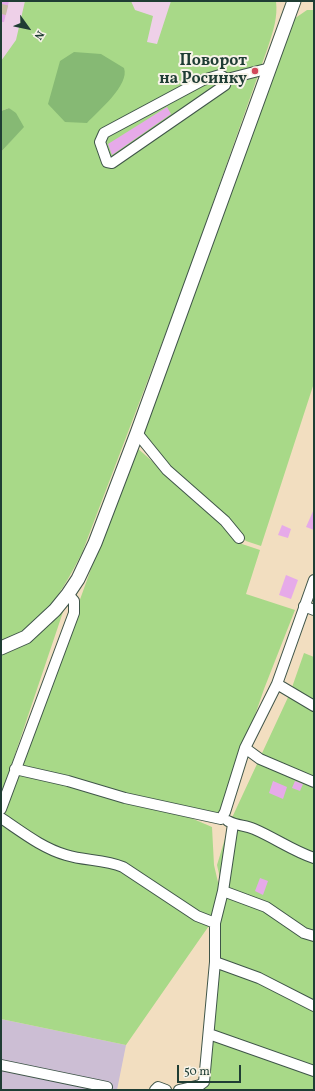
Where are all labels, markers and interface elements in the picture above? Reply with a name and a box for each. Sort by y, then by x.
north arrow [8,8,48,48]
text: N [30,27,47,42]
place label: Поворот на Росинку [159,52,247,90]
marker: Поворот на Росинку [250,66,260,76]
scale bar [179,1057,243,1083]
text: 50 m [184,1064,210,1080]

